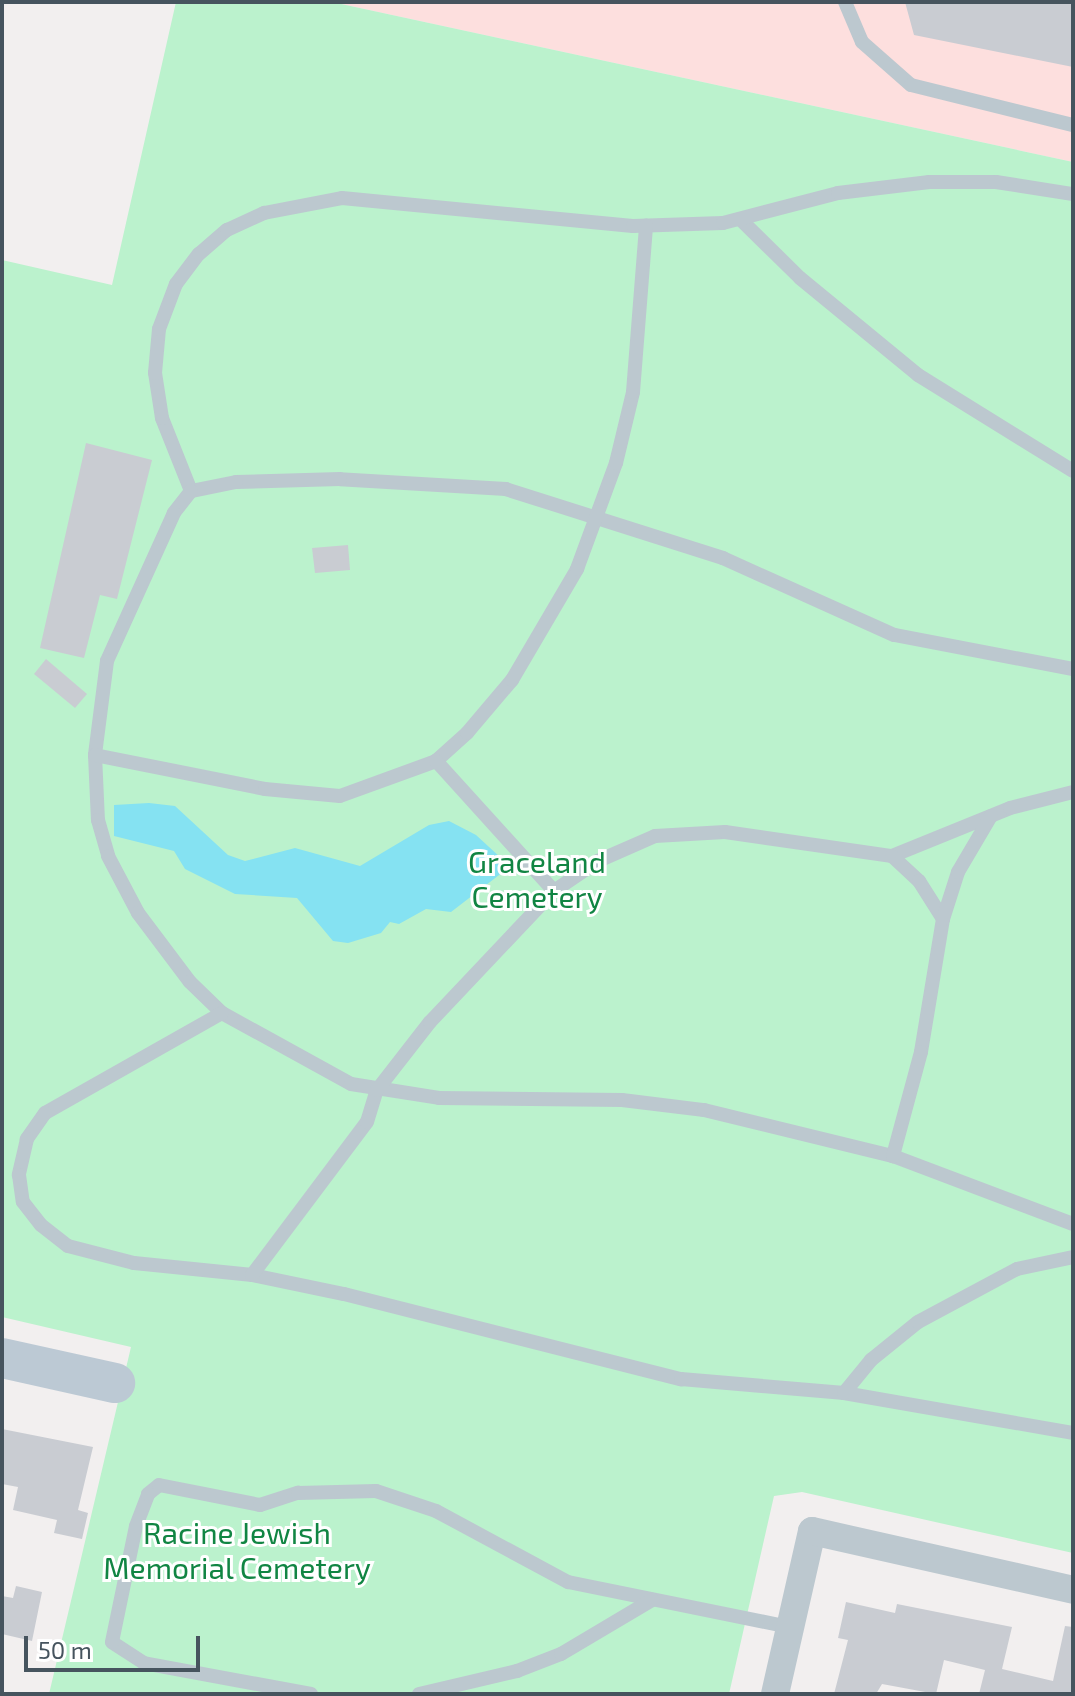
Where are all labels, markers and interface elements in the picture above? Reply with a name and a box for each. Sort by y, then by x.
park label: Graceland Cemetery [468,843,606,914]
park label: Racine Jewish Memorial Cemetery [103,1514,371,1584]
scale bar [28,1620,204,1670]
text: 50 m [38,1635,92,1664]

